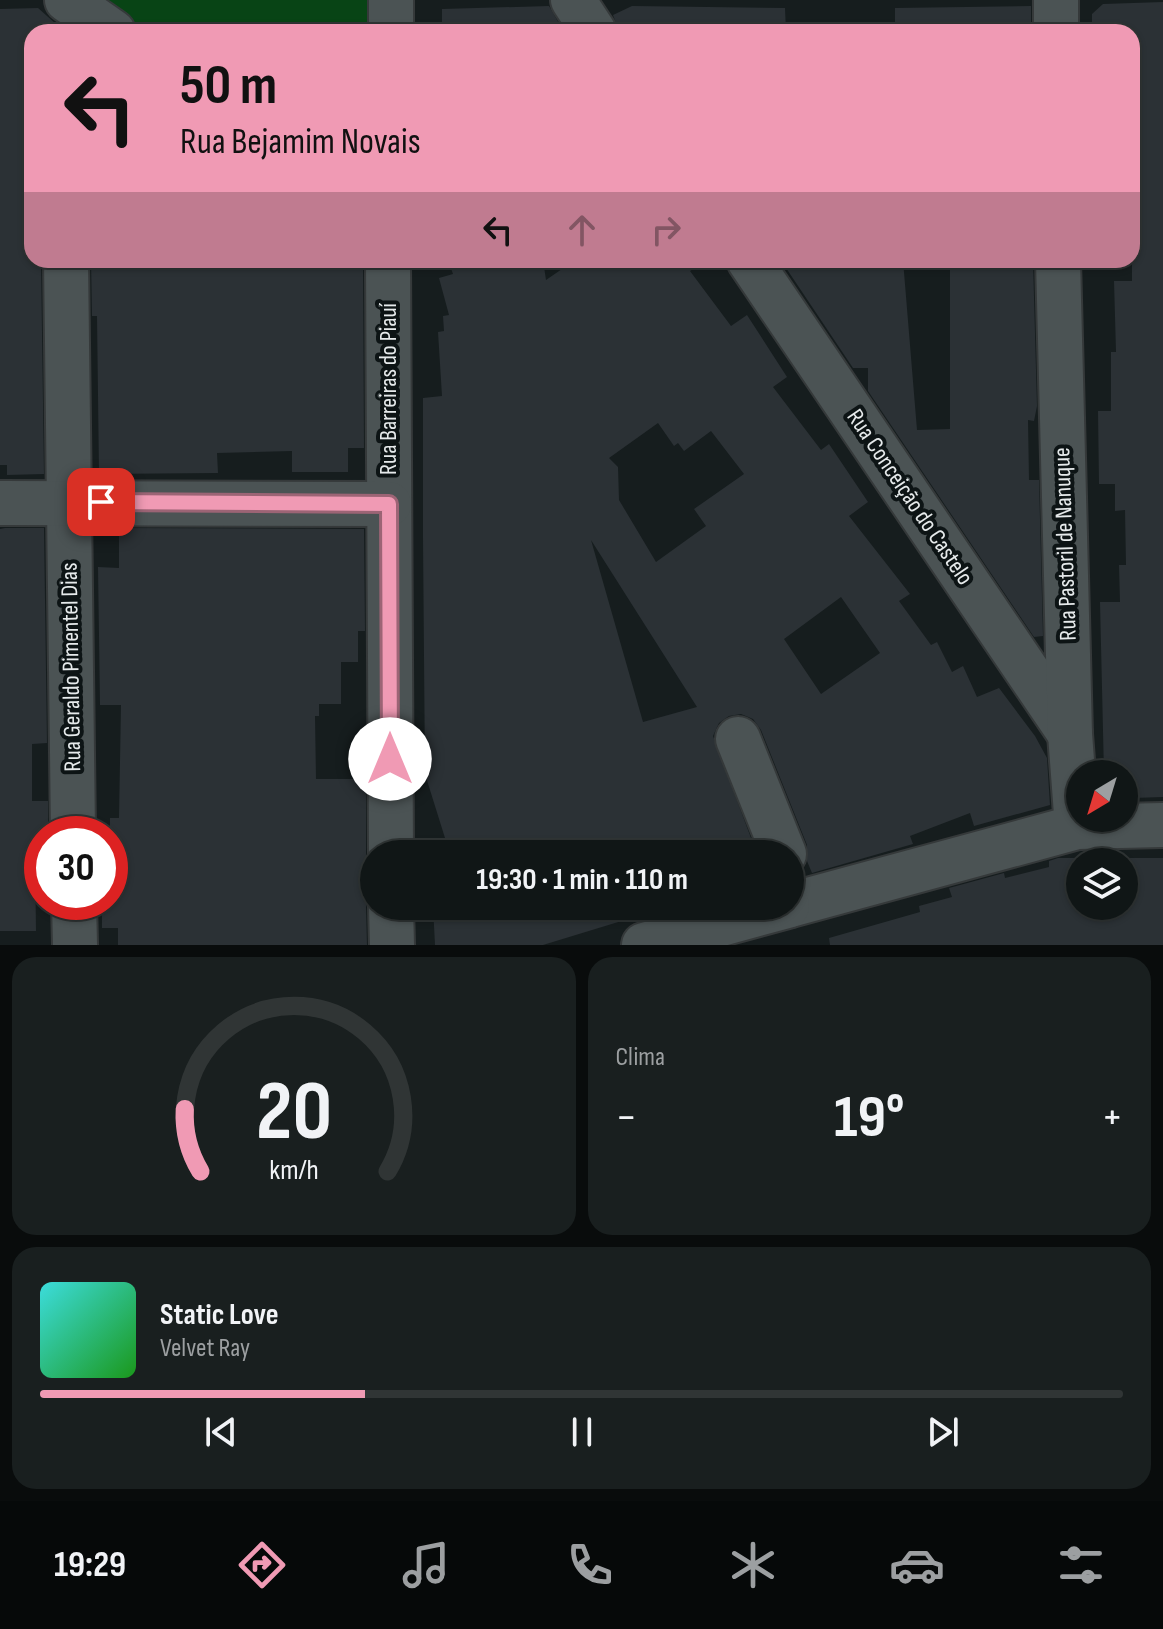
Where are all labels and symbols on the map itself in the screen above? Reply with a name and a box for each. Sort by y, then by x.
street label: Rua Barreiras do Piauí [374,302,403,475]
street label: Rua Conceição do Castelo [840,404,980,590]
street label: Rua Pastoril de Nanuque [1047,447,1083,641]
pin [67,468,135,536]
street label: Rua Geraldo Pimentel Dias [55,562,87,772]
position arrow [348,717,432,801]
north arrow [1066,760,1138,832]
speed limit sign: 30 [24,816,128,920]

